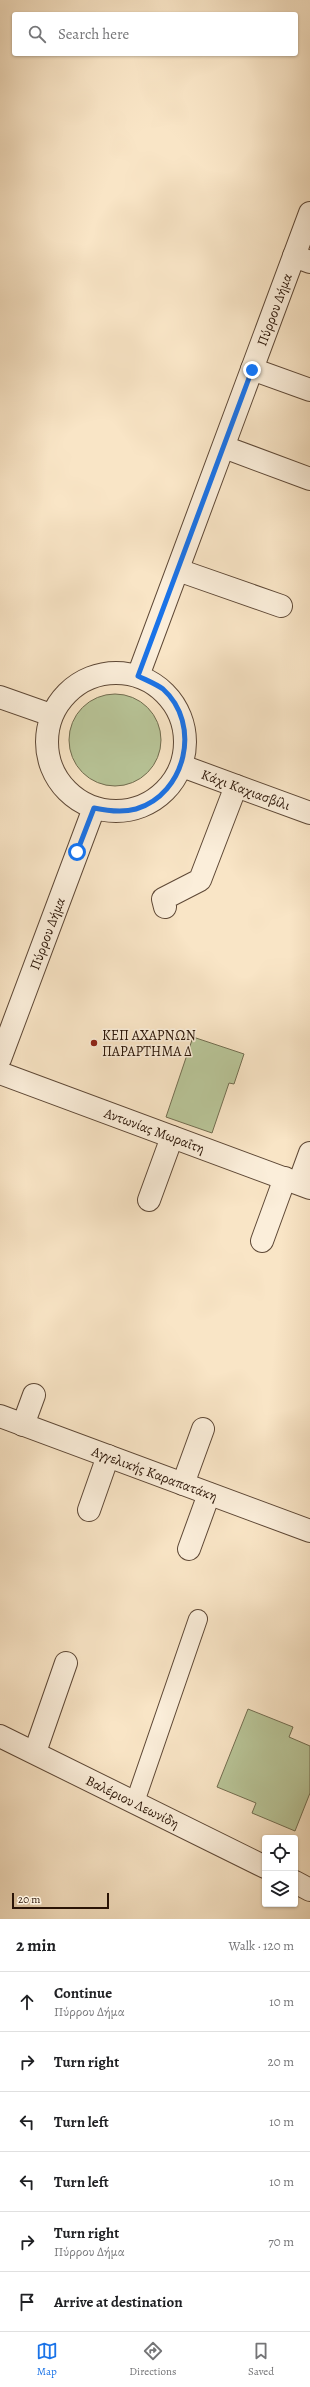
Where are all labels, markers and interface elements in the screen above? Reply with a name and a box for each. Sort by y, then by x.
search box [12,12,298,56]
icon: search [26,23,48,45]
text: Search here [58,24,129,44]
street label: Πύρρου Δήμα [252,270,297,349]
route end [243,361,261,379]
street label: Κάχι Καχιασβίλι [199,765,293,815]
route start [68,843,86,861]
street label: Πύρρου Δήμα [25,894,70,973]
place label: ΚΕΠ ΑΧΑΡΝΩΝ ΠΑΡΑΡΤΗΜΑ Δ [102,1026,196,1061]
marker: ΚΕΠ ΑΧΑΡΝΩΝ ΠΑΡΑΡΤΗΜΑ Δ [89,1038,99,1048]
street label: Αντωνίας Μωραΐτη [101,1103,207,1158]
street label: Αγγελικής Καραπατάκη [88,1442,220,1506]
street label: Βαλέριου Λεωνίδη [82,1771,182,1833]
map controls [262,1835,298,1907]
button: locate [262,1835,298,1871]
button: layers [262,1871,298,1907]
scale bar [12,1891,109,1910]
text: 20 m [18,1892,40,1907]
text: 2 min [16,1934,56,1957]
text: Walk · 120 m [229,1937,294,1954]
text: Continue [54,1983,112,2003]
icon: ahead [16,1991,38,2013]
text: 10 m [269,1993,294,2010]
text: Πύρρου Δήμα [54,2003,125,2020]
icon: right [16,2051,38,2073]
text: Turn right [54,2052,119,2072]
text: 20 m [268,2053,294,2070]
icon: left [16,2111,38,2133]
text: Turn left [54,2112,109,2132]
text: 10 m [269,2113,294,2130]
icon: left [16,2171,38,2193]
text: Turn left [54,2172,109,2192]
text: 10 m [269,2173,294,2190]
text: Turn right [54,2223,119,2243]
icon: right [16,2231,38,2253]
text: 70 m [268,2233,294,2250]
text: Πύρρου Δήμα [54,2243,125,2260]
icon: arrive [16,2291,38,2313]
text: Arrive at destination [54,2292,183,2312]
tab: Map [36,2340,58,2379]
tab: Directions [129,2340,177,2379]
tab: Saved [248,2340,274,2379]

